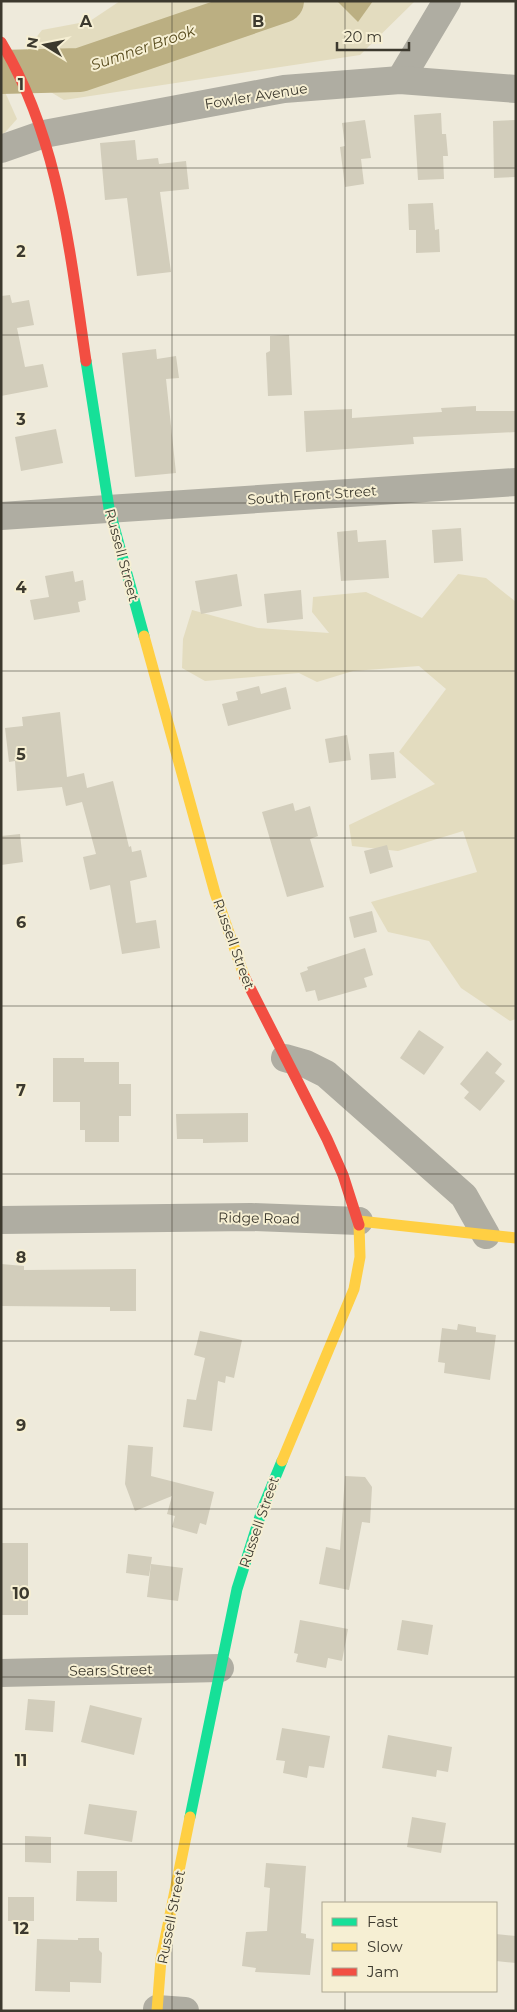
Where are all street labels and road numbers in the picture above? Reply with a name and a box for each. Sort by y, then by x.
street label: Fowler Avenue [203,79,309,113]
street label: South Front Street [247,481,378,509]
street label: Russell Street [101,507,143,604]
street label: Russell Street [209,896,259,992]
street label: Ridge Road [218,1208,300,1228]
street label: Russell Street [235,1474,283,1570]
street label: Sears Street [69,1660,153,1680]
street label: Russell Street [153,1868,189,1965]

